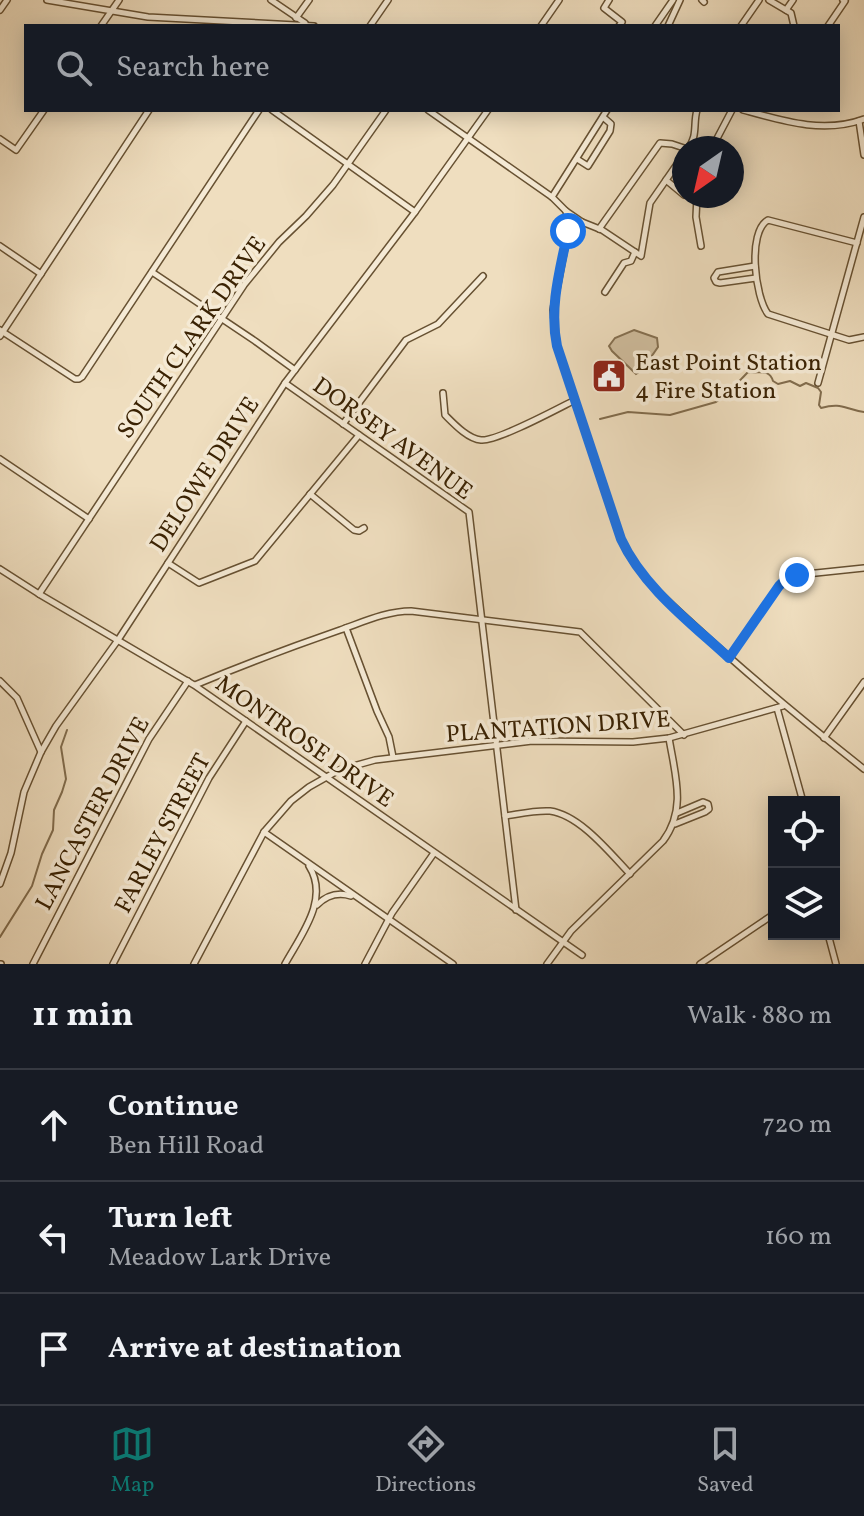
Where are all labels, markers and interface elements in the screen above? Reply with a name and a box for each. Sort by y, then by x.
search box [24,24,840,112]
icon: search [52,46,96,90]
text: Search here [116,47,270,89]
north arrow [672,136,744,208]
route start [550,213,586,249]
street label: SOUTH CLARK DRIVE [110,230,275,446]
place label: East Point Station 4 Fire Station [635,347,822,409]
public building icon: East Point Station 4 Fire Station [590,357,628,395]
street label: DORSEY AVENUE [305,370,479,509]
street label: DELOWE DRIVE [143,391,269,560]
route end [779,557,815,593]
street label: MONTROSE DRIVE [208,668,400,817]
street label: PLANTATION DRIVE [445,703,672,753]
street label: LANCASTER DRIVE [28,711,159,917]
street label: FARLEY STREET [107,748,220,920]
map controls [768,796,840,940]
button: locate [768,796,840,868]
button: layers [768,868,840,940]
text: 11 min [32,993,133,1040]
text: Walk · 880 m [687,998,832,1034]
text: Continue [108,1086,239,1128]
icon: ahead [32,1103,76,1147]
text: 720 m [762,1107,832,1143]
text: Ben Hill Road [108,1128,264,1164]
text: Turn left [108,1198,232,1240]
icon: left [32,1215,76,1259]
text: 160 m [765,1219,832,1255]
text: Meadow Lark Drive [108,1240,331,1276]
icon: arrive [32,1327,76,1371]
text: Arrive at destination [108,1328,402,1370]
tab: Map [110,1422,154,1501]
tab: Directions [375,1422,476,1501]
tab: Saved [697,1422,754,1501]

